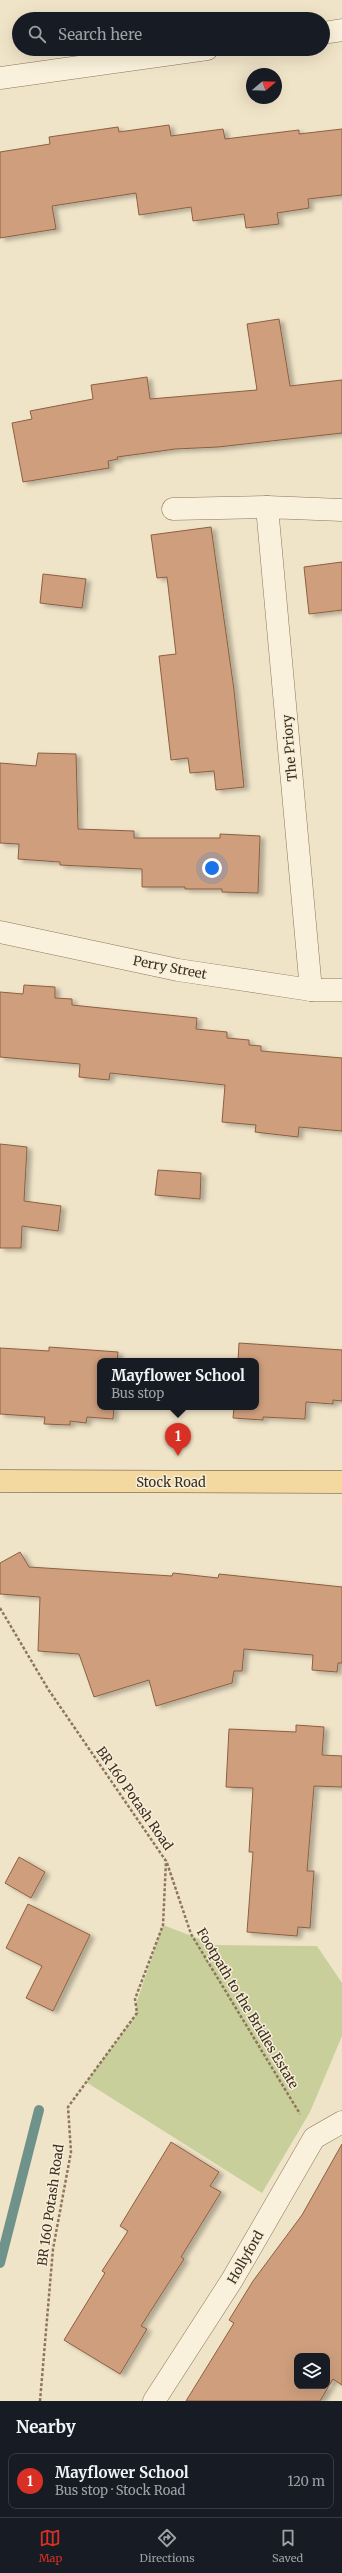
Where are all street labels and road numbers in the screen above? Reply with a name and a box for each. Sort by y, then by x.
street label: The Priory [278,713,301,782]
street label: Perry Street [132,952,208,983]
street label: Stock Road [136,1474,206,1491]
street label: BR 160 Potash Road [92,1743,177,1854]
street label: Footpath to the Bridles Estate [193,1925,302,2092]
street label: BR 160 Potash Road [34,2143,67,2267]
street label: Hollyford [223,2227,268,2287]

